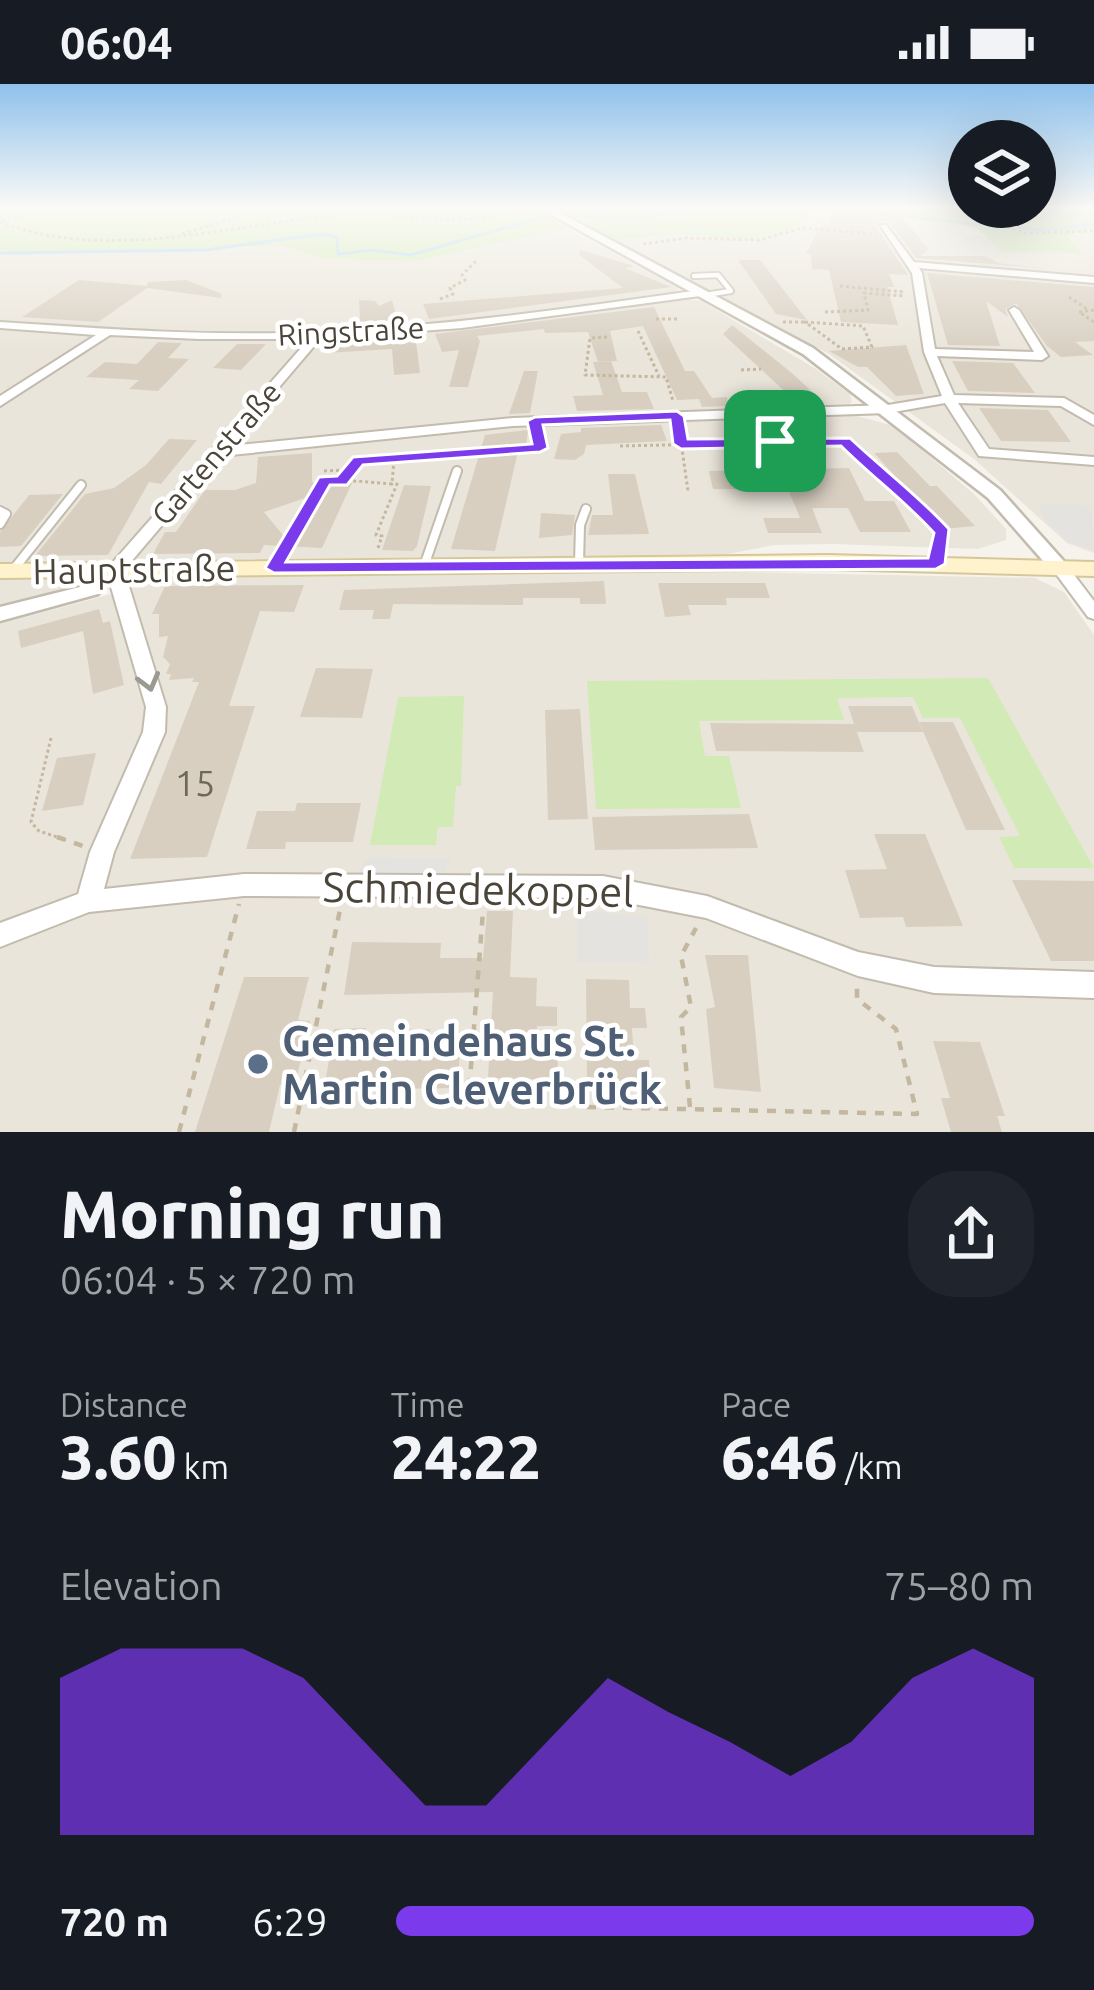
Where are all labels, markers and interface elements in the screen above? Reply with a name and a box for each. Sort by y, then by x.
text: 06:04 [60,17,173,68]
map controls [948,120,1056,228]
button: layers [948,120,1056,228]
street label: Ringstraße [277,310,425,352]
street label: Gartenstraße [145,375,287,531]
pin [724,390,826,492]
icon: arrive [742,408,808,474]
street label: Hauptstraße [32,547,236,591]
one-way arrow [135,671,160,692]
house number: 15 [175,762,215,803]
street label: Schmiedekoppel [322,863,634,915]
place label: Gemeindehaus St. Martin Cleverbrück [282,1017,663,1112]
marker: Gemeindehaus St. Martin Cleverbrück [245,1051,271,1077]
button: share [908,1171,1034,1297]
text: Morning run [60,1176,445,1250]
text: 06:04 · 5 × 720 m [60,1258,355,1301]
text: Distance [60,1386,188,1423]
text: Time [391,1386,464,1423]
text: Pace [721,1386,791,1423]
text: 3.60 [60,1423,176,1490]
text: 24:22 [391,1423,541,1490]
text: 6:46 [721,1423,838,1490]
text: km [176,1448,229,1485]
text: /km [838,1448,903,1485]
text: Elevation [60,1564,223,1607]
text: 75–80 m [884,1564,1034,1607]
text: 720 m [60,1900,169,1943]
text: 6:29 [252,1900,328,1943]

